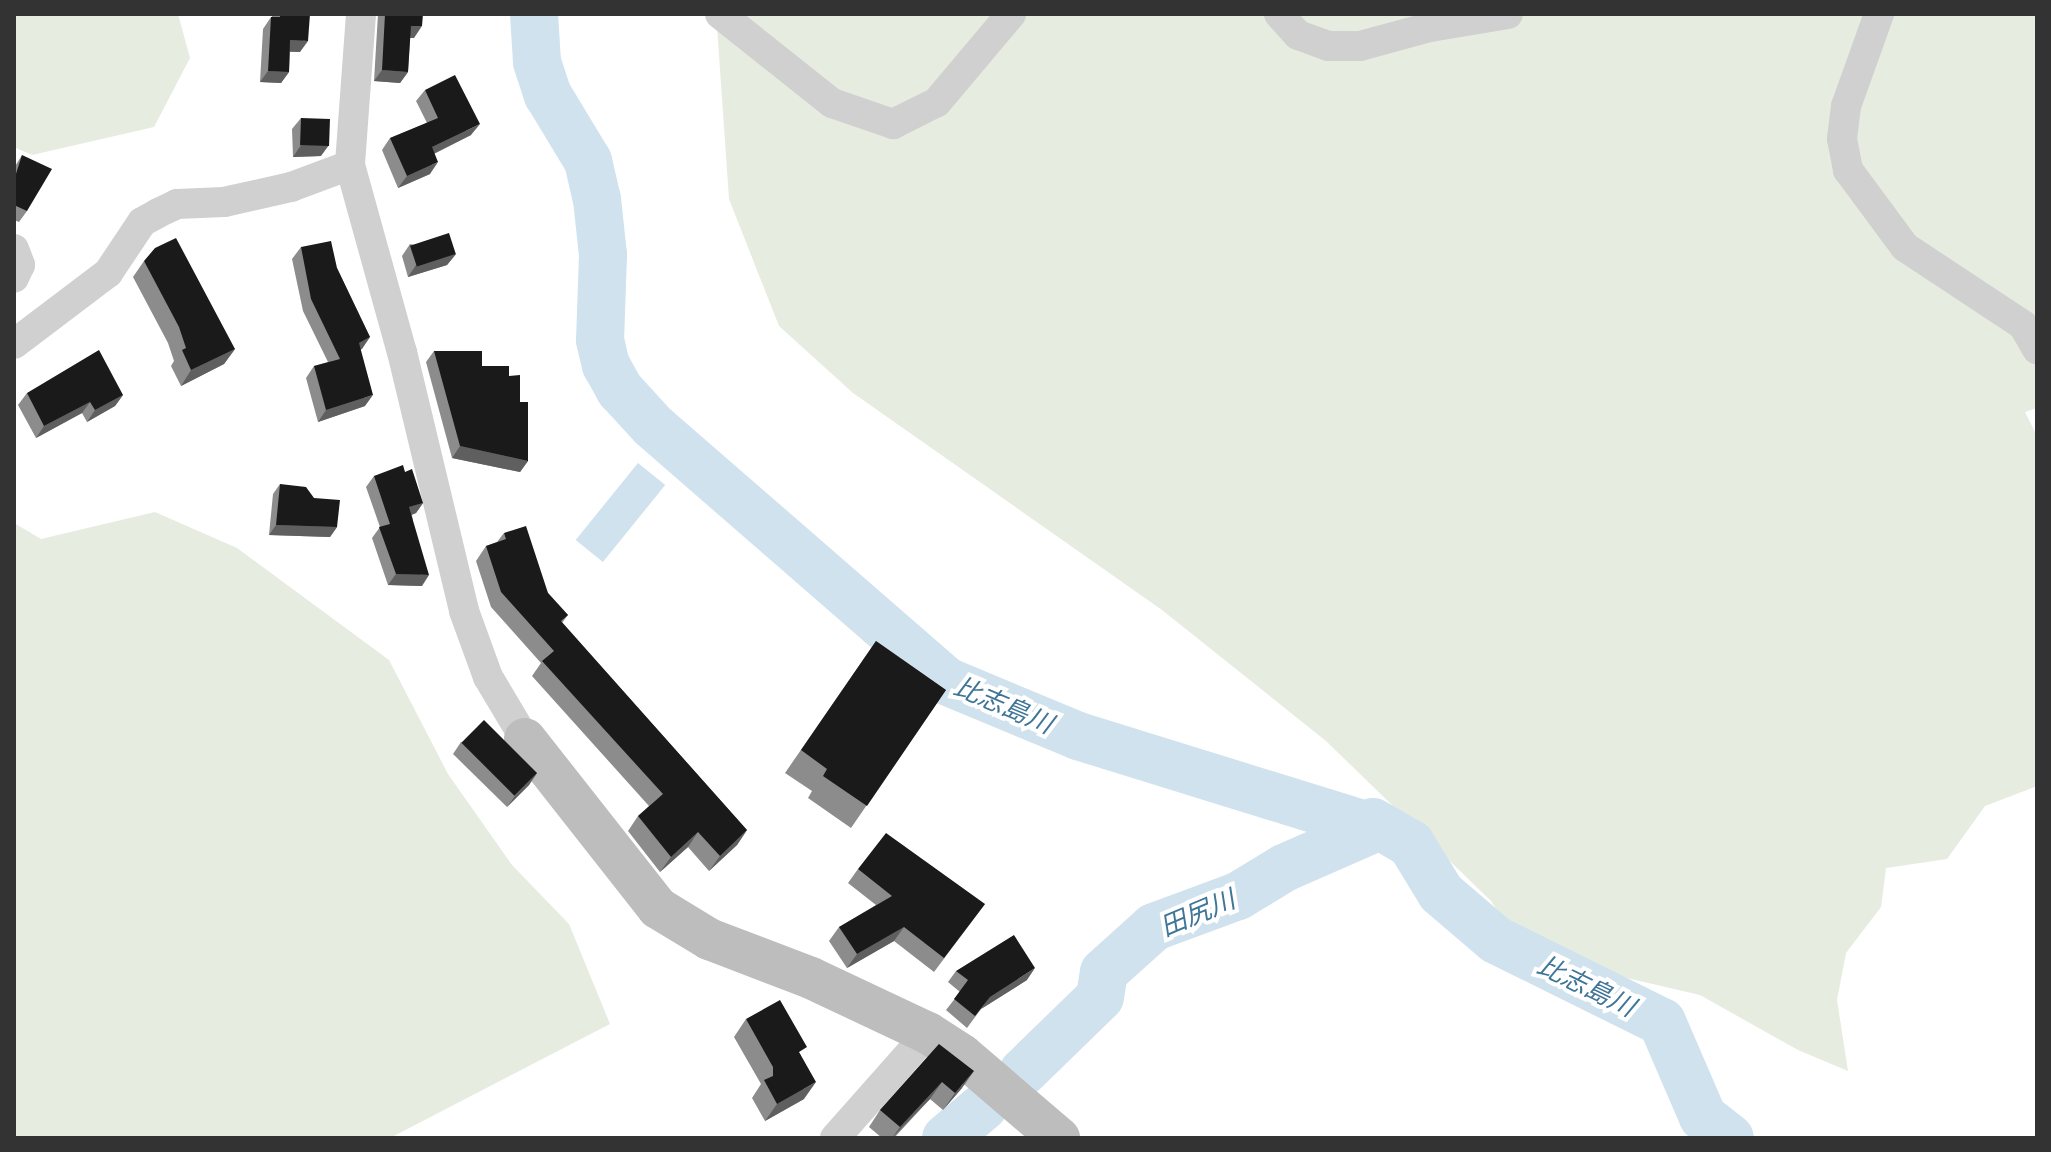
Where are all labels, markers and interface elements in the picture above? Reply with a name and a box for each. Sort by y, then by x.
water label: 比志島川 [950,669,1058,739]
water label: 田尻川 [1155,882,1239,942]
water label: 比志島川 [1533,948,1641,1022]

